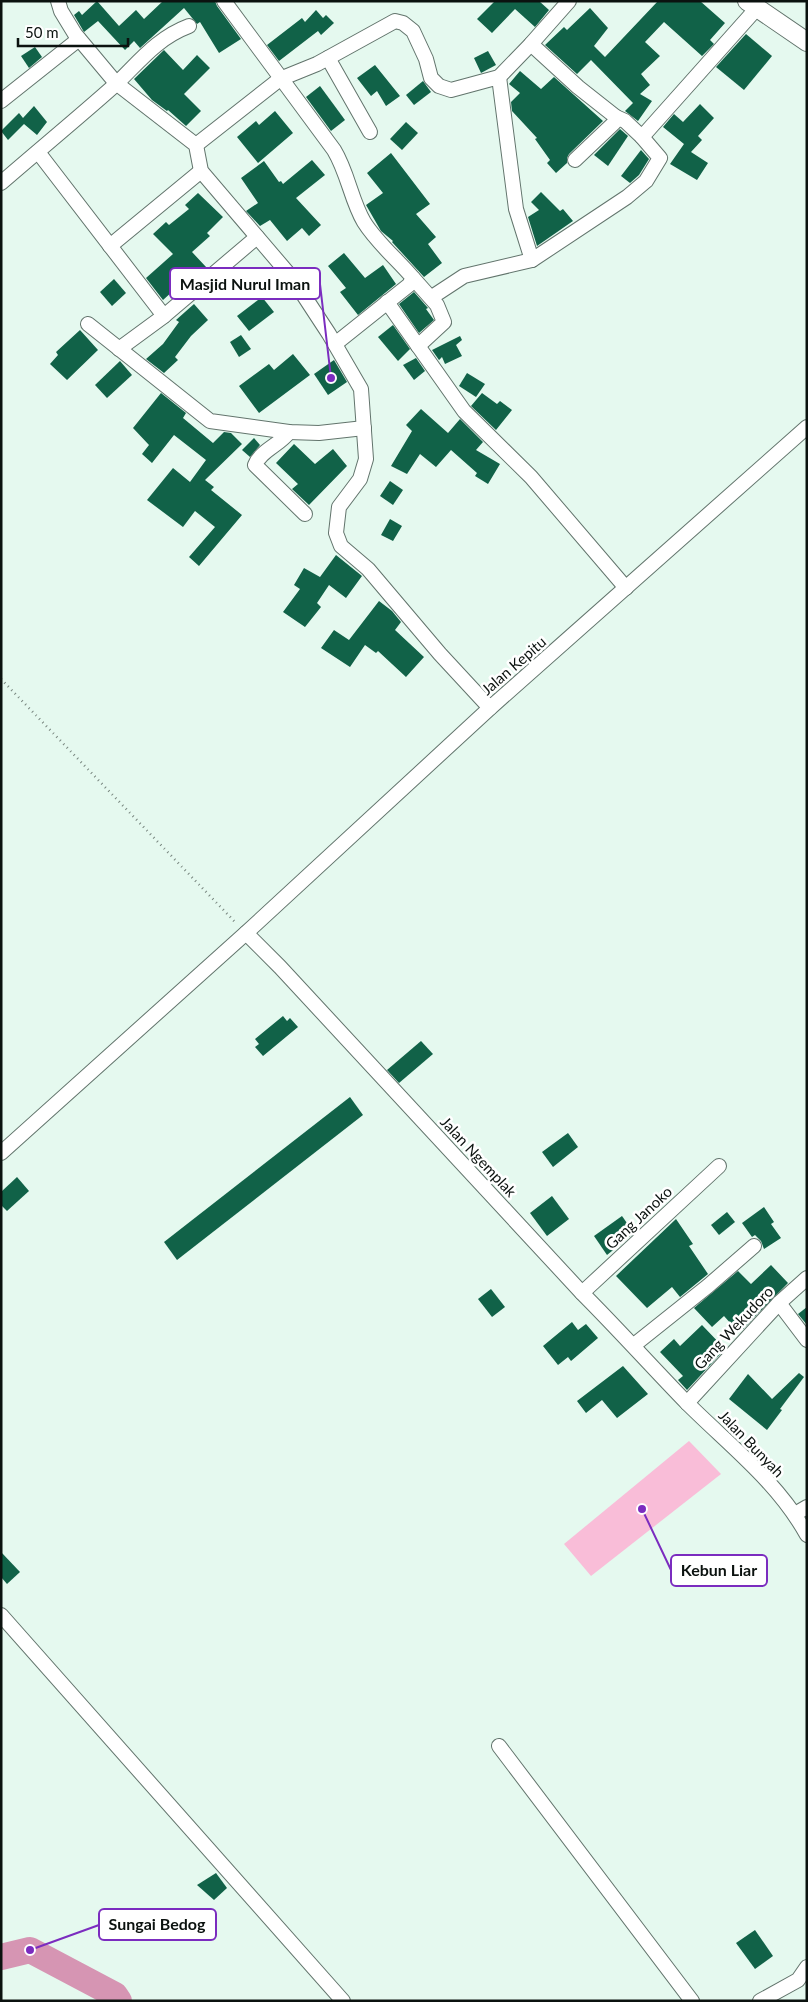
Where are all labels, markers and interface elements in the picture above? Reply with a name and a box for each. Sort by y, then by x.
scale bar [18,15,128,47]
text: 50 m [25,23,59,41]
callout: Masjid Nurul Iman [170,268,320,299]
text: Masjid Nurul Iman [180,274,310,293]
street label: Jalan Kepitu [477,632,549,698]
street label: Jalan Ngemplak [437,1113,521,1200]
street label: Gang Janoko [601,1182,675,1253]
street label: Gang Wekudoro [690,1282,776,1373]
street label: Jalan Bunyah [715,1406,788,1481]
callout: Kebun Liar [671,1555,767,1586]
text: Kebun Liar [681,1560,757,1579]
callout: Sungai Bedog [99,1909,216,1940]
text: Sungai Bedog [109,1914,206,1933]

